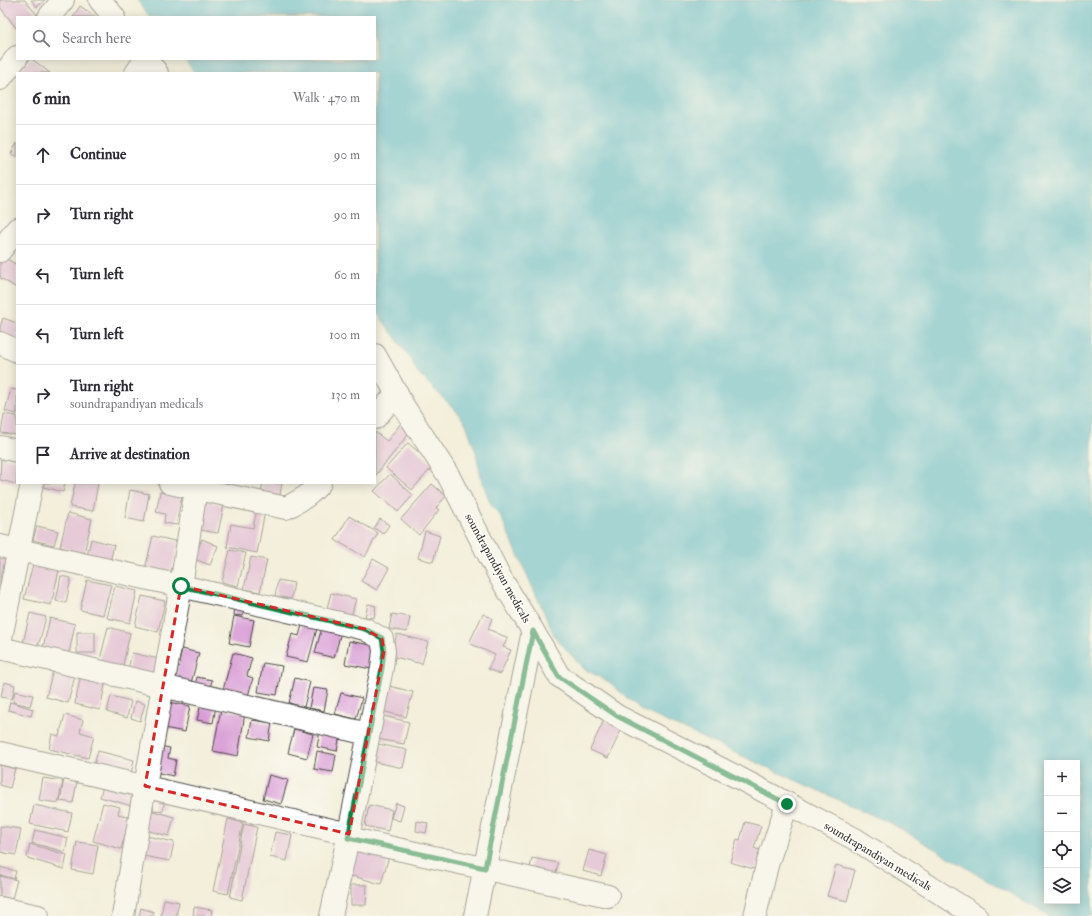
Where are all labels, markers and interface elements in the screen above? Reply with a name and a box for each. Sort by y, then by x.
search box [16,16,376,60]
icon: search [30,27,52,49]
text: Search here [62,29,131,48]
text: 6 min [32,88,71,109]
text: Walk · 470 m [293,90,360,106]
icon: ahead [32,144,54,166]
text: Continue [70,145,126,164]
text: 90 m [334,147,360,163]
icon: right [32,204,54,226]
text: Turn right [70,205,133,224]
text: 90 m [334,207,360,223]
icon: left [32,264,54,286]
text: Turn left [70,265,124,284]
text: 60 m [334,267,360,283]
icon: left [32,324,54,346]
text: Turn left [70,325,124,344]
text: 100 m [329,327,360,343]
text: Turn right [70,377,133,396]
icon: right [32,384,54,406]
text: 130 m [331,387,360,403]
text: soundrapandiyan medicals [70,396,203,412]
icon: arrive [32,444,54,466]
text: Arrive at destination [70,445,190,464]
street label: soundrapandiyan medicals [461,511,534,626]
route start [172,577,190,595]
map controls [1044,760,1080,904]
button: + [1044,760,1080,796]
route end [778,795,796,813]
button: − [1044,796,1080,832]
street label: soundrapandiyan medicals [821,818,934,895]
button: locate [1044,832,1080,868]
button: layers [1044,868,1080,904]

